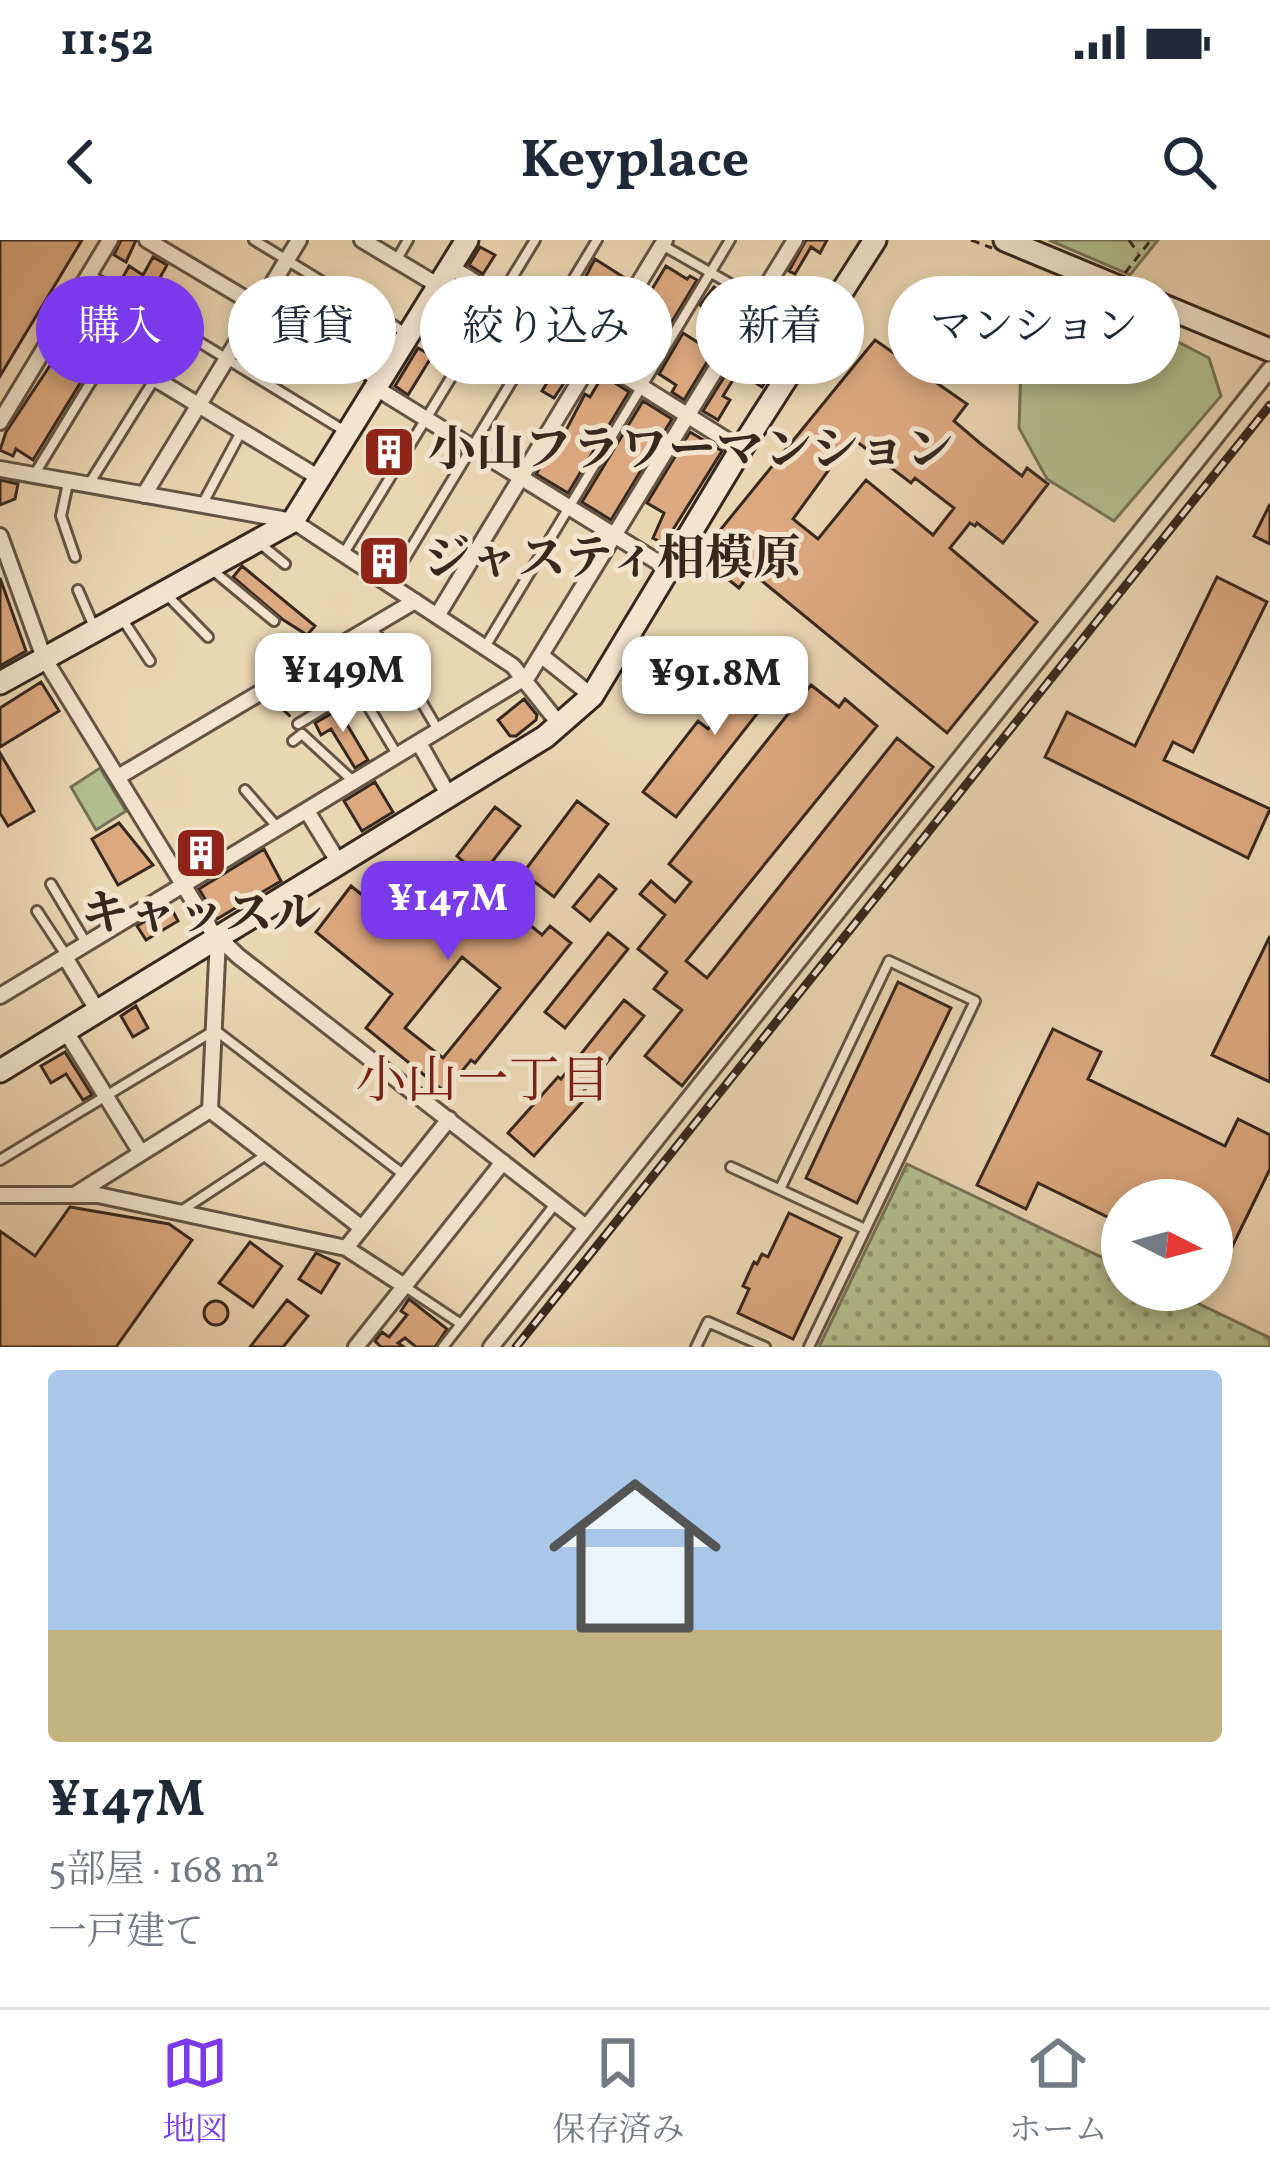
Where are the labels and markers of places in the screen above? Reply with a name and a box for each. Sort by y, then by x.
place label: 小山フラワーマンション [428,419,954,486]
building icon: 小山フラワーマンション [361,424,417,480]
place label: ジャスティ相模原 [423,528,801,595]
building icon: ジャスティ相模原 [356,533,412,589]
pin: ¥149M [259,633,427,735]
pin: ¥91.8M [617,636,813,738]
building icon: キャッスル [173,825,229,881]
pin: ¥147M [364,861,532,963]
place label: キャッスル [81,883,321,950]

